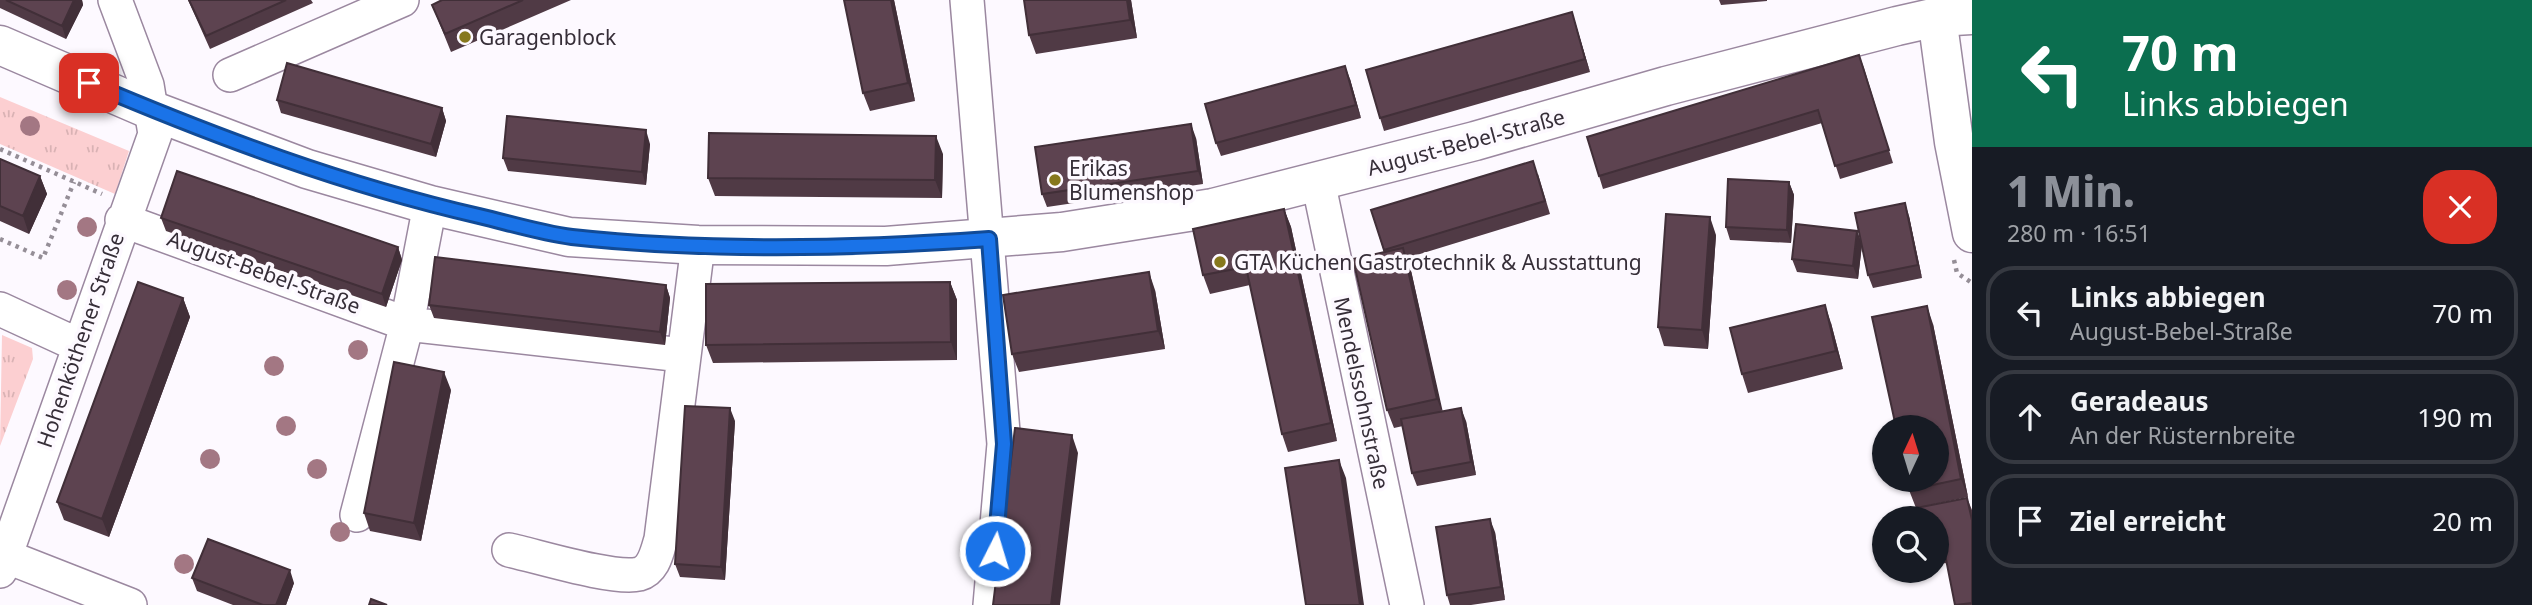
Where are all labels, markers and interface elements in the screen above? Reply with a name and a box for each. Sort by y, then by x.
text: 70 m [2122,19,2239,85]
place label: Garagenblock [479,23,617,51]
icon: left [2007,28,2098,119]
marker: Garagenblock [457,29,473,45]
pin [59,53,119,113]
icon: arrive [70,64,108,102]
text: Links abbiegen [2122,82,2349,125]
street label: August-Bebel-Straße [1364,102,1568,182]
place label: Erikas Blumenshop [1069,154,1194,206]
text: 1 Min. [2007,162,2135,219]
button: close [2423,170,2497,244]
marker: Erikas Blumenshop [1047,172,1063,188]
text: 280 m · 16:51 [2007,217,2151,249]
street label: August-Bebel-Straße [164,224,364,320]
street label: Hohenköthener Straße [30,229,130,451]
place label: GTA Küchen Gastrotechnik & Ausstattung [1234,248,1642,276]
marker: GTA Küchen Gastrotechnik & Ausstattung [1212,254,1228,270]
text: Links abbiegen [2070,279,2266,315]
street label: Mendelssohnstraße [1328,294,1396,492]
icon: left [2011,294,2049,332]
text: 70 m [2432,295,2493,331]
text: August-Bebel-Straße [2070,315,2293,347]
text: Geradeaus [2070,383,2209,419]
icon: ahead [2011,398,2049,436]
text: 190 m [2417,399,2493,435]
north arrow [1872,415,1950,492]
map controls [1872,415,1949,583]
text: An der Rüsternbreite [2070,419,2295,451]
icon: arrive [2011,502,2049,540]
text: Ziel erreicht [2070,503,2226,539]
text: 20 m [2432,503,2493,539]
button: search [1872,506,1949,583]
position arrow [958,514,1032,588]

